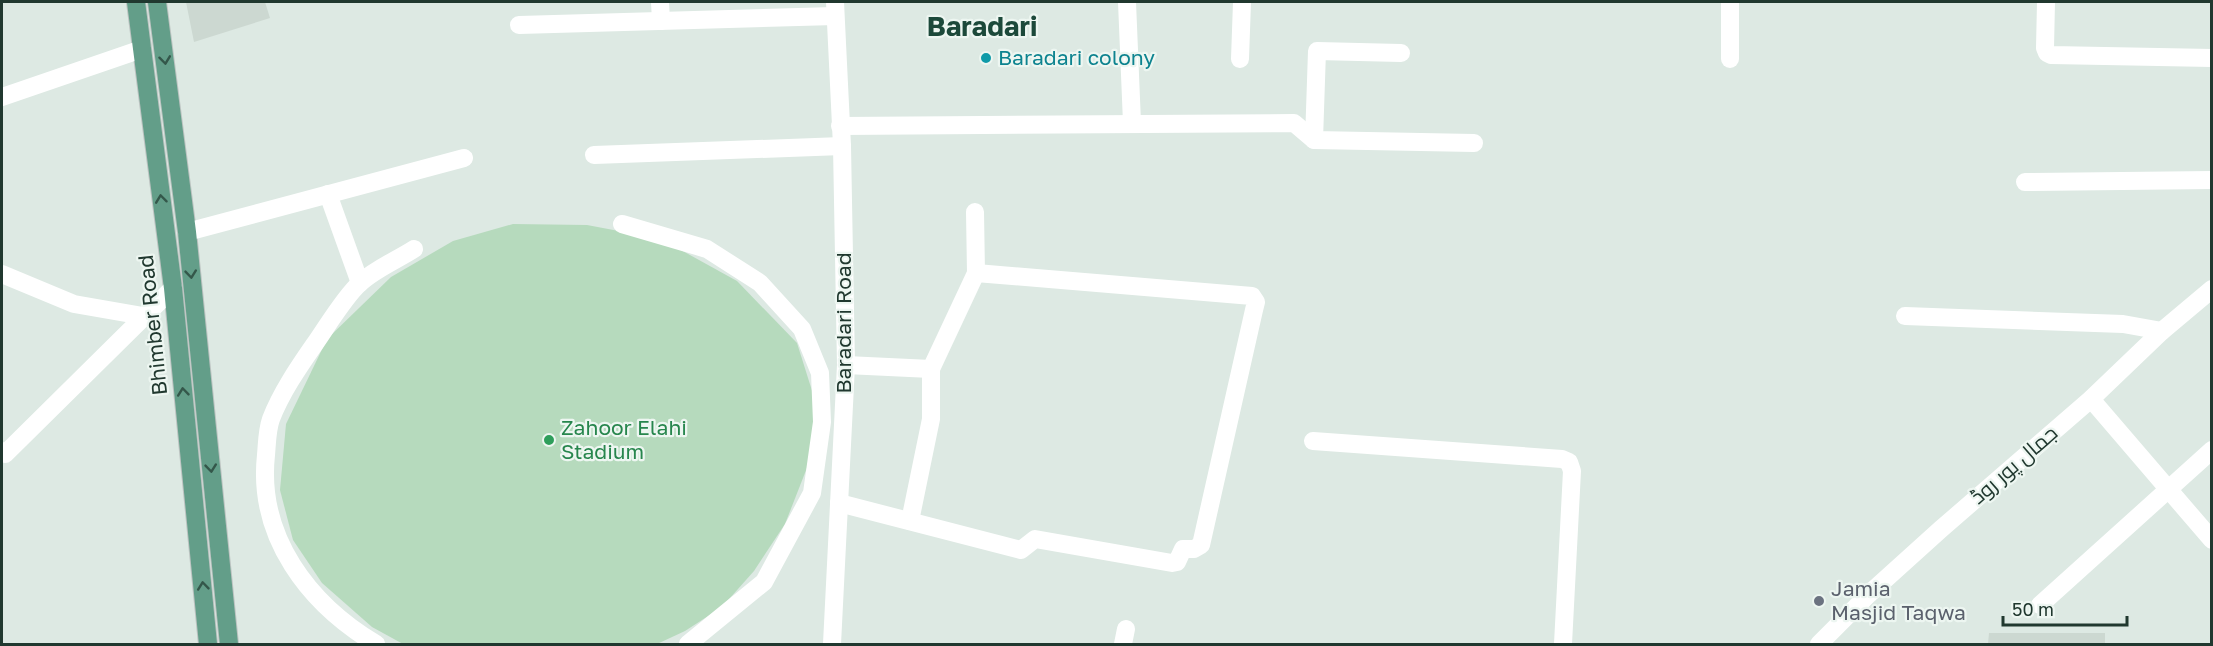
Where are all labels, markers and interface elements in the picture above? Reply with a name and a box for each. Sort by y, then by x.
district label: Baradari [927,10,1037,42]
place label: Baradari colony [998,44,1155,70]
marker: Baradari colony [979,51,993,65]
one-way arrow [158,55,170,64]
one-way arrow [156,194,168,203]
street label: Baradari Road [830,252,856,394]
street label: Bhimber Road [132,254,172,397]
one-way arrow [184,269,197,278]
one-way arrow [177,388,190,397]
place label: Zahoor Elahi Stadium [561,414,687,464]
street label: جمال پور روڈ [1964,419,2064,511]
marker: Zahoor Elahi Stadium [542,433,556,447]
one-way arrow [204,463,217,472]
place label: Jamia Masjid Taqwa [1831,575,1966,625]
one-way arrow [197,582,210,591]
scale bar [2003,589,2128,627]
marker: Jamia Masjid Taqwa [1812,594,1826,608]
text: 50 m [2012,598,2054,620]

